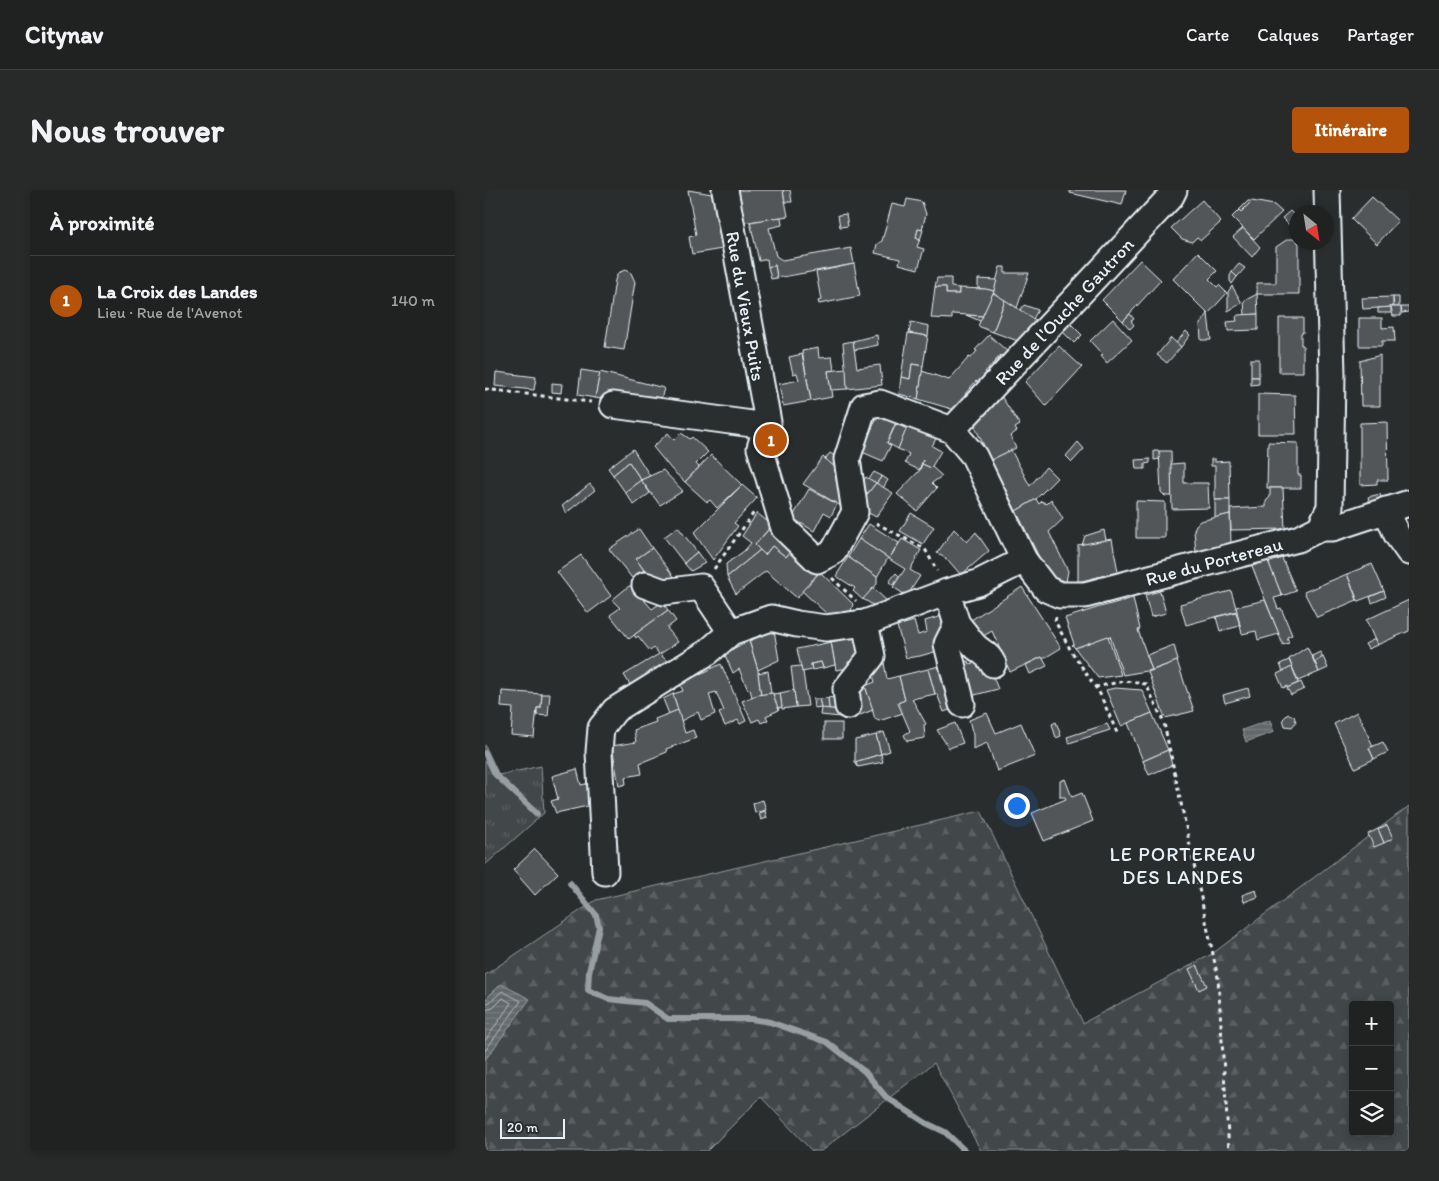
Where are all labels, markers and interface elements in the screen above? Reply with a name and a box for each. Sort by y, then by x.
text: Citynav [25,20,103,49]
text: Carte [1186,24,1229,46]
text: Calques [1257,24,1319,46]
text: Partager [1347,24,1414,46]
button: Itinéraire [1292,107,1409,153]
text: Nous trouver [30,109,224,151]
north arrow [1289,205,1334,250]
text: À proximité [50,210,155,235]
street label: Rue du Vieux Puits [721,229,770,383]
street label: Rue de l'Ouche Gautron [990,233,1139,390]
text: La Croix des Landes [97,280,257,303]
text: 1 [62,291,70,310]
text: 140 m [391,291,435,310]
text: Lieu · Rue de l'Avenot [97,303,243,322]
pin: 1 [755,421,787,459]
street label: Rue du Portereau [1143,532,1285,591]
your location [1004,793,1030,819]
district label: LE PORTEREAU DES LANDES [1110,842,1256,889]
map controls [1349,1001,1394,1136]
button: + [1349,1001,1394,1046]
button: − [1349,1046,1394,1091]
button: layers [1349,1091,1394,1136]
scale bar [500,1116,565,1139]
text: 20 m [507,1119,538,1136]

